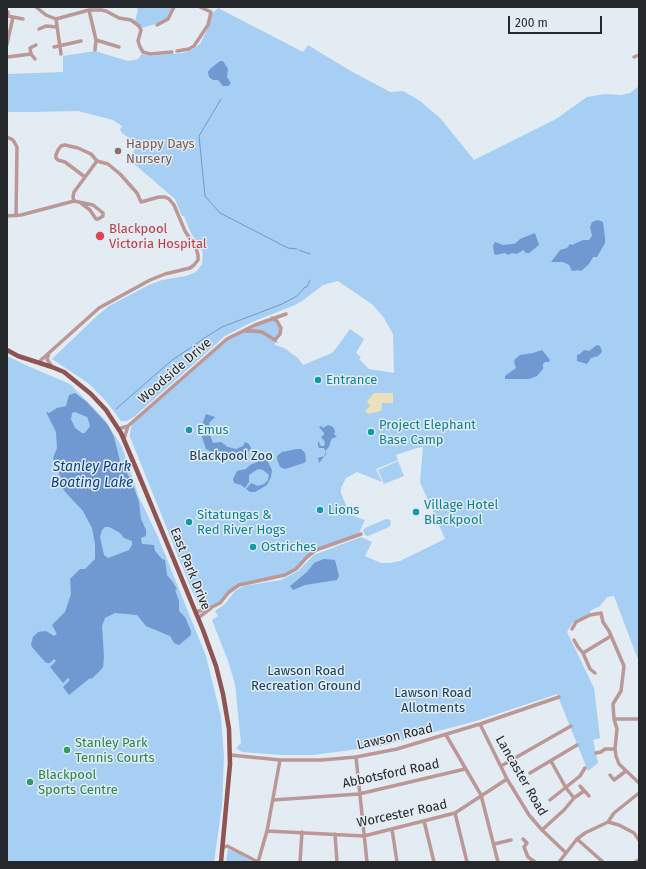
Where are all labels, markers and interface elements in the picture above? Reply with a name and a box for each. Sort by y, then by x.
scale bar [510,8,604,34]
text: 200 m [515,16,548,30]
place label: Happy Days Nursery [126,136,195,167]
marker: Happy Days Nursery [113,146,123,156]
place label: Blackpool Victoria Hospital [109,221,207,252]
marker: Blackpool Victoria Hospital [94,230,106,242]
street label: Woodside Drive [135,335,215,407]
place label: Entrance [326,372,377,388]
marker: Entrance [313,375,323,385]
place label: Project Elephant Base Camp [379,417,476,448]
place label: Emus [197,422,229,438]
marker: Emus [184,425,194,435]
marker: Project Elephant Base Camp [366,427,376,437]
park label: Blackpool Zoo [189,448,273,464]
water label: Stanley Park Boating Lake [51,459,133,492]
place label: Village Hotel Blackpool [424,497,498,528]
place label: Lions [328,502,359,518]
marker: Lions [315,505,325,515]
place label: Sitatungas & Red River Hogs [197,507,286,538]
marker: Village Hotel Blackpool [411,507,421,517]
marker: Sitatungas & Red River Hogs [184,517,194,527]
street label: East Park Drive [166,526,214,612]
place label: Ostriches [261,539,316,555]
marker: Ostriches [248,542,258,552]
park label: Lawson Road Recreation Ground [251,663,361,694]
park label: Lawson Road Allotments [394,685,472,716]
street label: Lawson Road [356,721,434,753]
street label: Lancaster Road [492,733,550,819]
place label: Stanley Park Tennis Courts [75,735,154,766]
marker: Stanley Park Tennis Courts [62,745,72,755]
street label: Abbotsford Road [341,756,441,792]
place label: Blackpool Sports Centre [38,767,118,798]
marker: Blackpool Sports Centre [25,777,35,787]
street label: Worcester Road [355,797,449,831]

